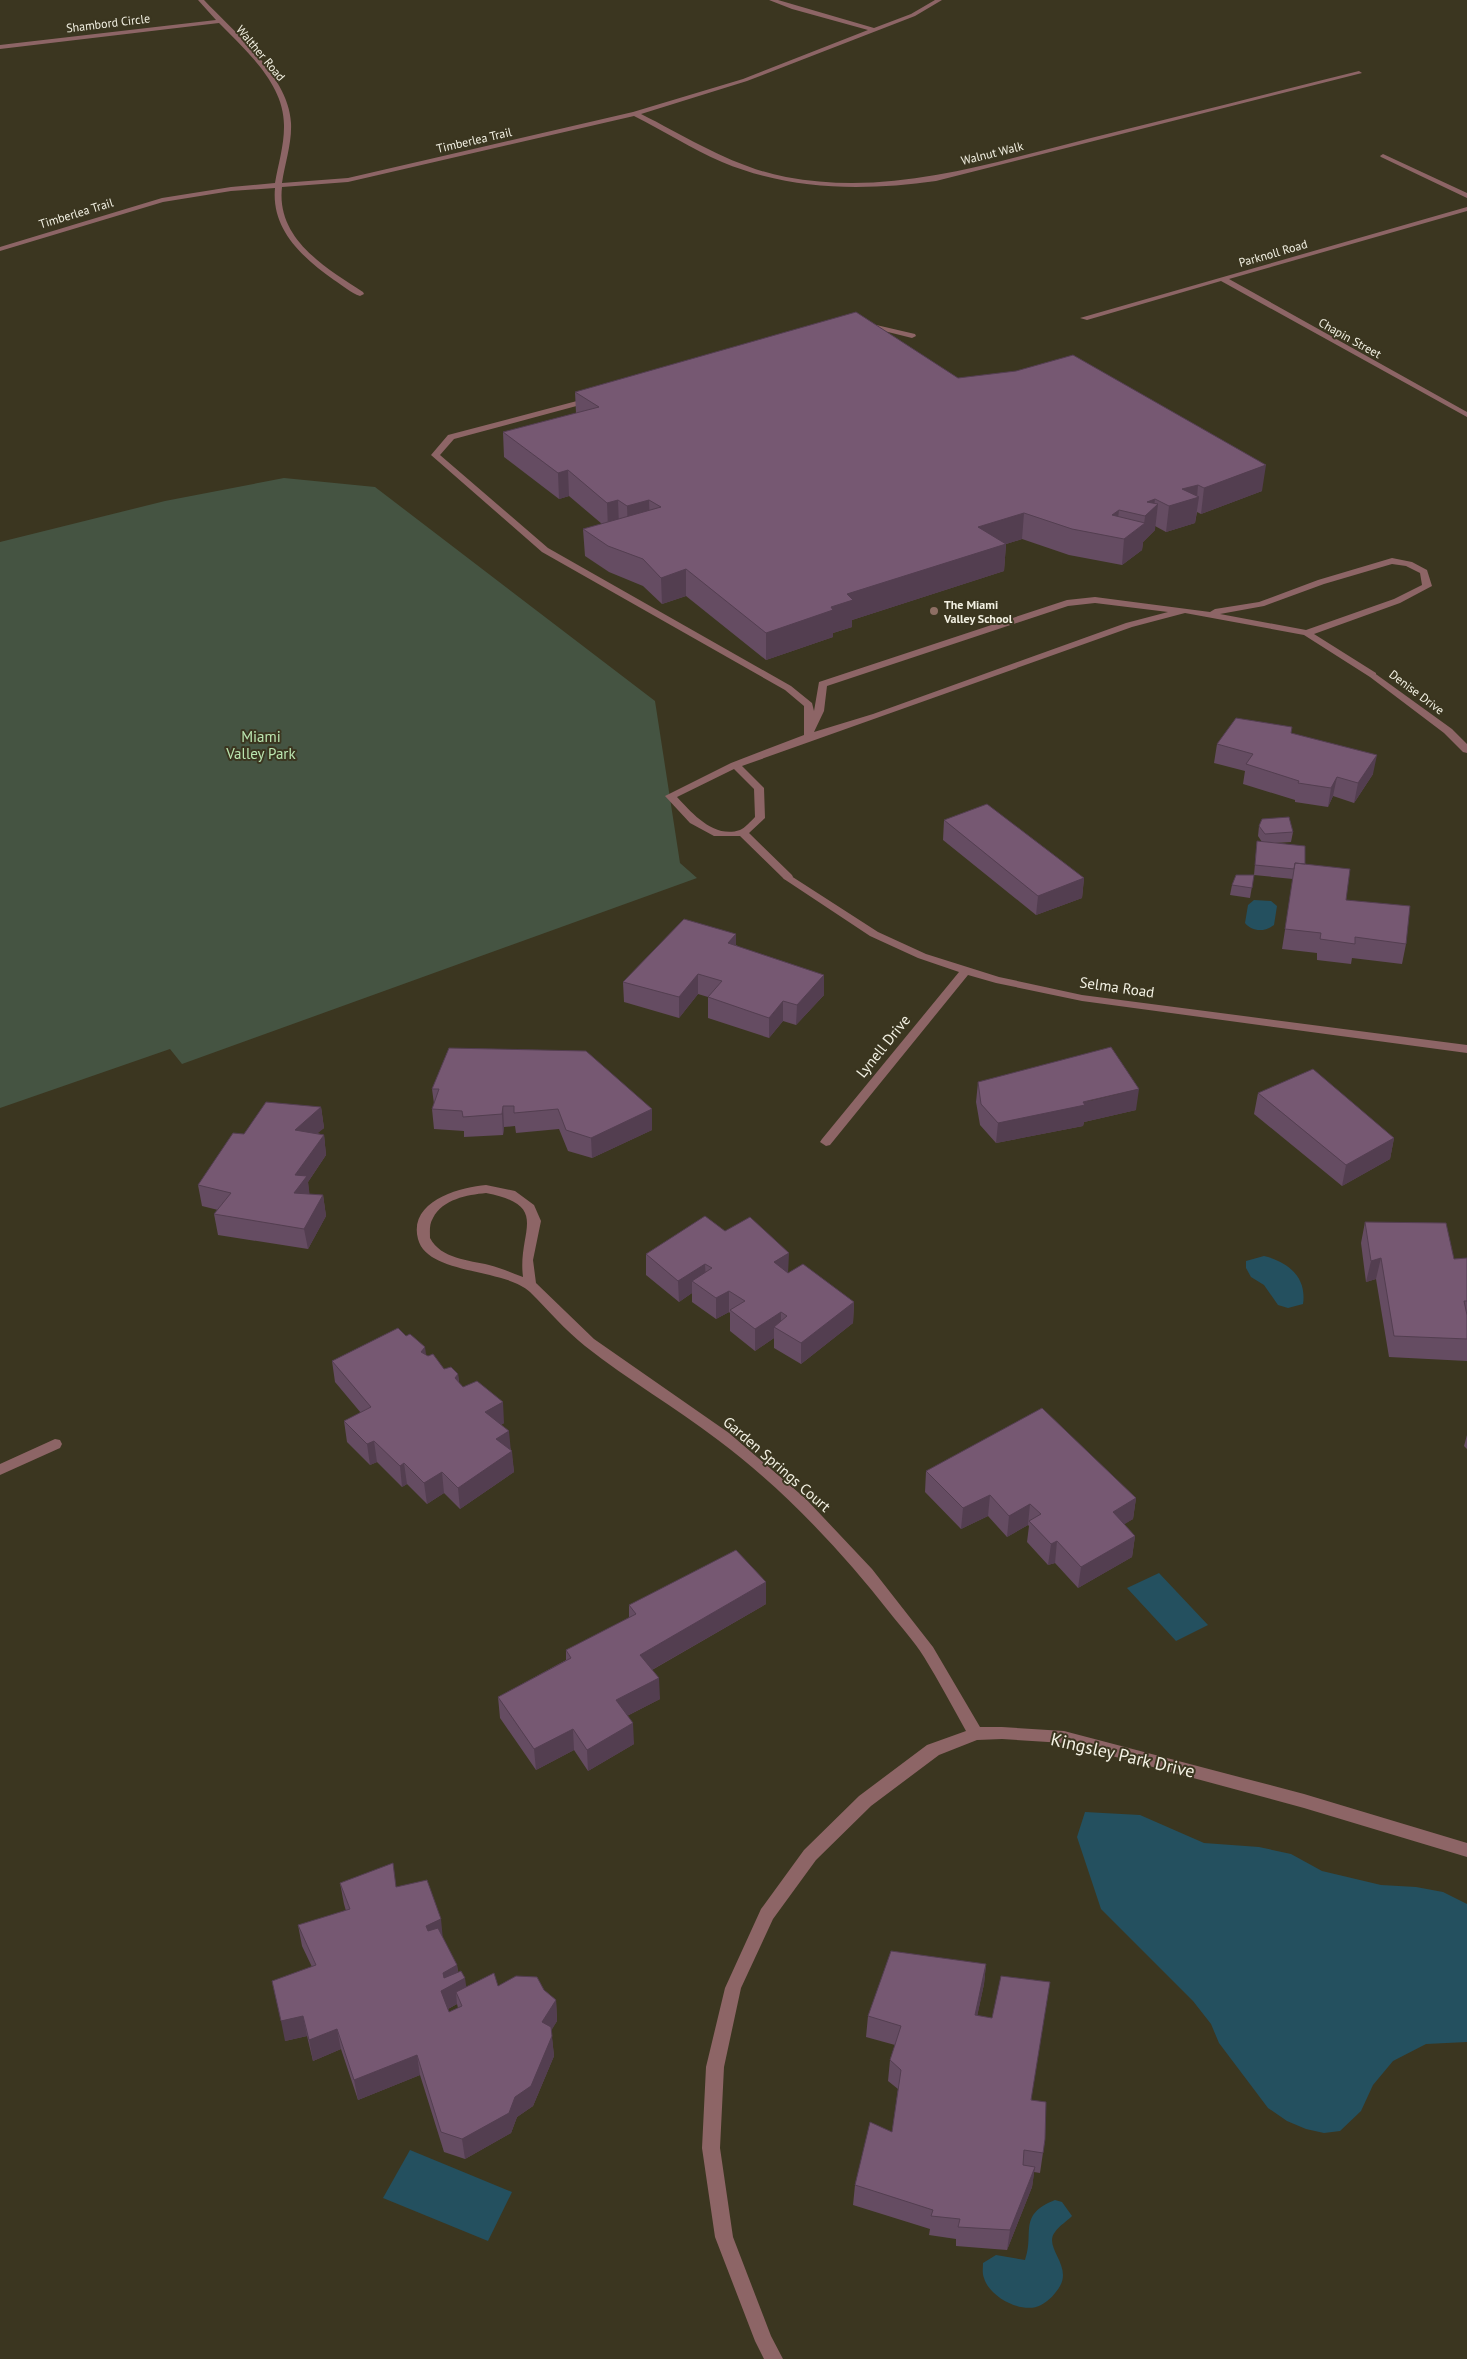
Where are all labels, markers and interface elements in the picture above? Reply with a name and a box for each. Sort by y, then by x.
street label: Shambord Circle [65,10,151,36]
street label: Walther Road [233,22,289,84]
street label: Timberlea Trail [435,124,514,156]
street label: Walnut Walk [959,138,1025,168]
street label: Timberlea Trail [37,194,115,231]
street label: Parknoll Road [1237,236,1309,270]
street label: Chapin Street [1316,315,1384,361]
place label: The Miami Valley School [943,597,1013,626]
marker: The Miami Valley School [928,605,940,617]
street label: Denise Drive [1387,666,1447,718]
park label: Miami Valley Park [225,727,296,763]
street label: Selma Road [1078,972,1156,1002]
street label: Lynell Drive [852,1011,914,1081]
street label: Garden Springs Court [719,1412,835,1516]
street label: Kingsley Park Drive [1049,1727,1197,1783]

